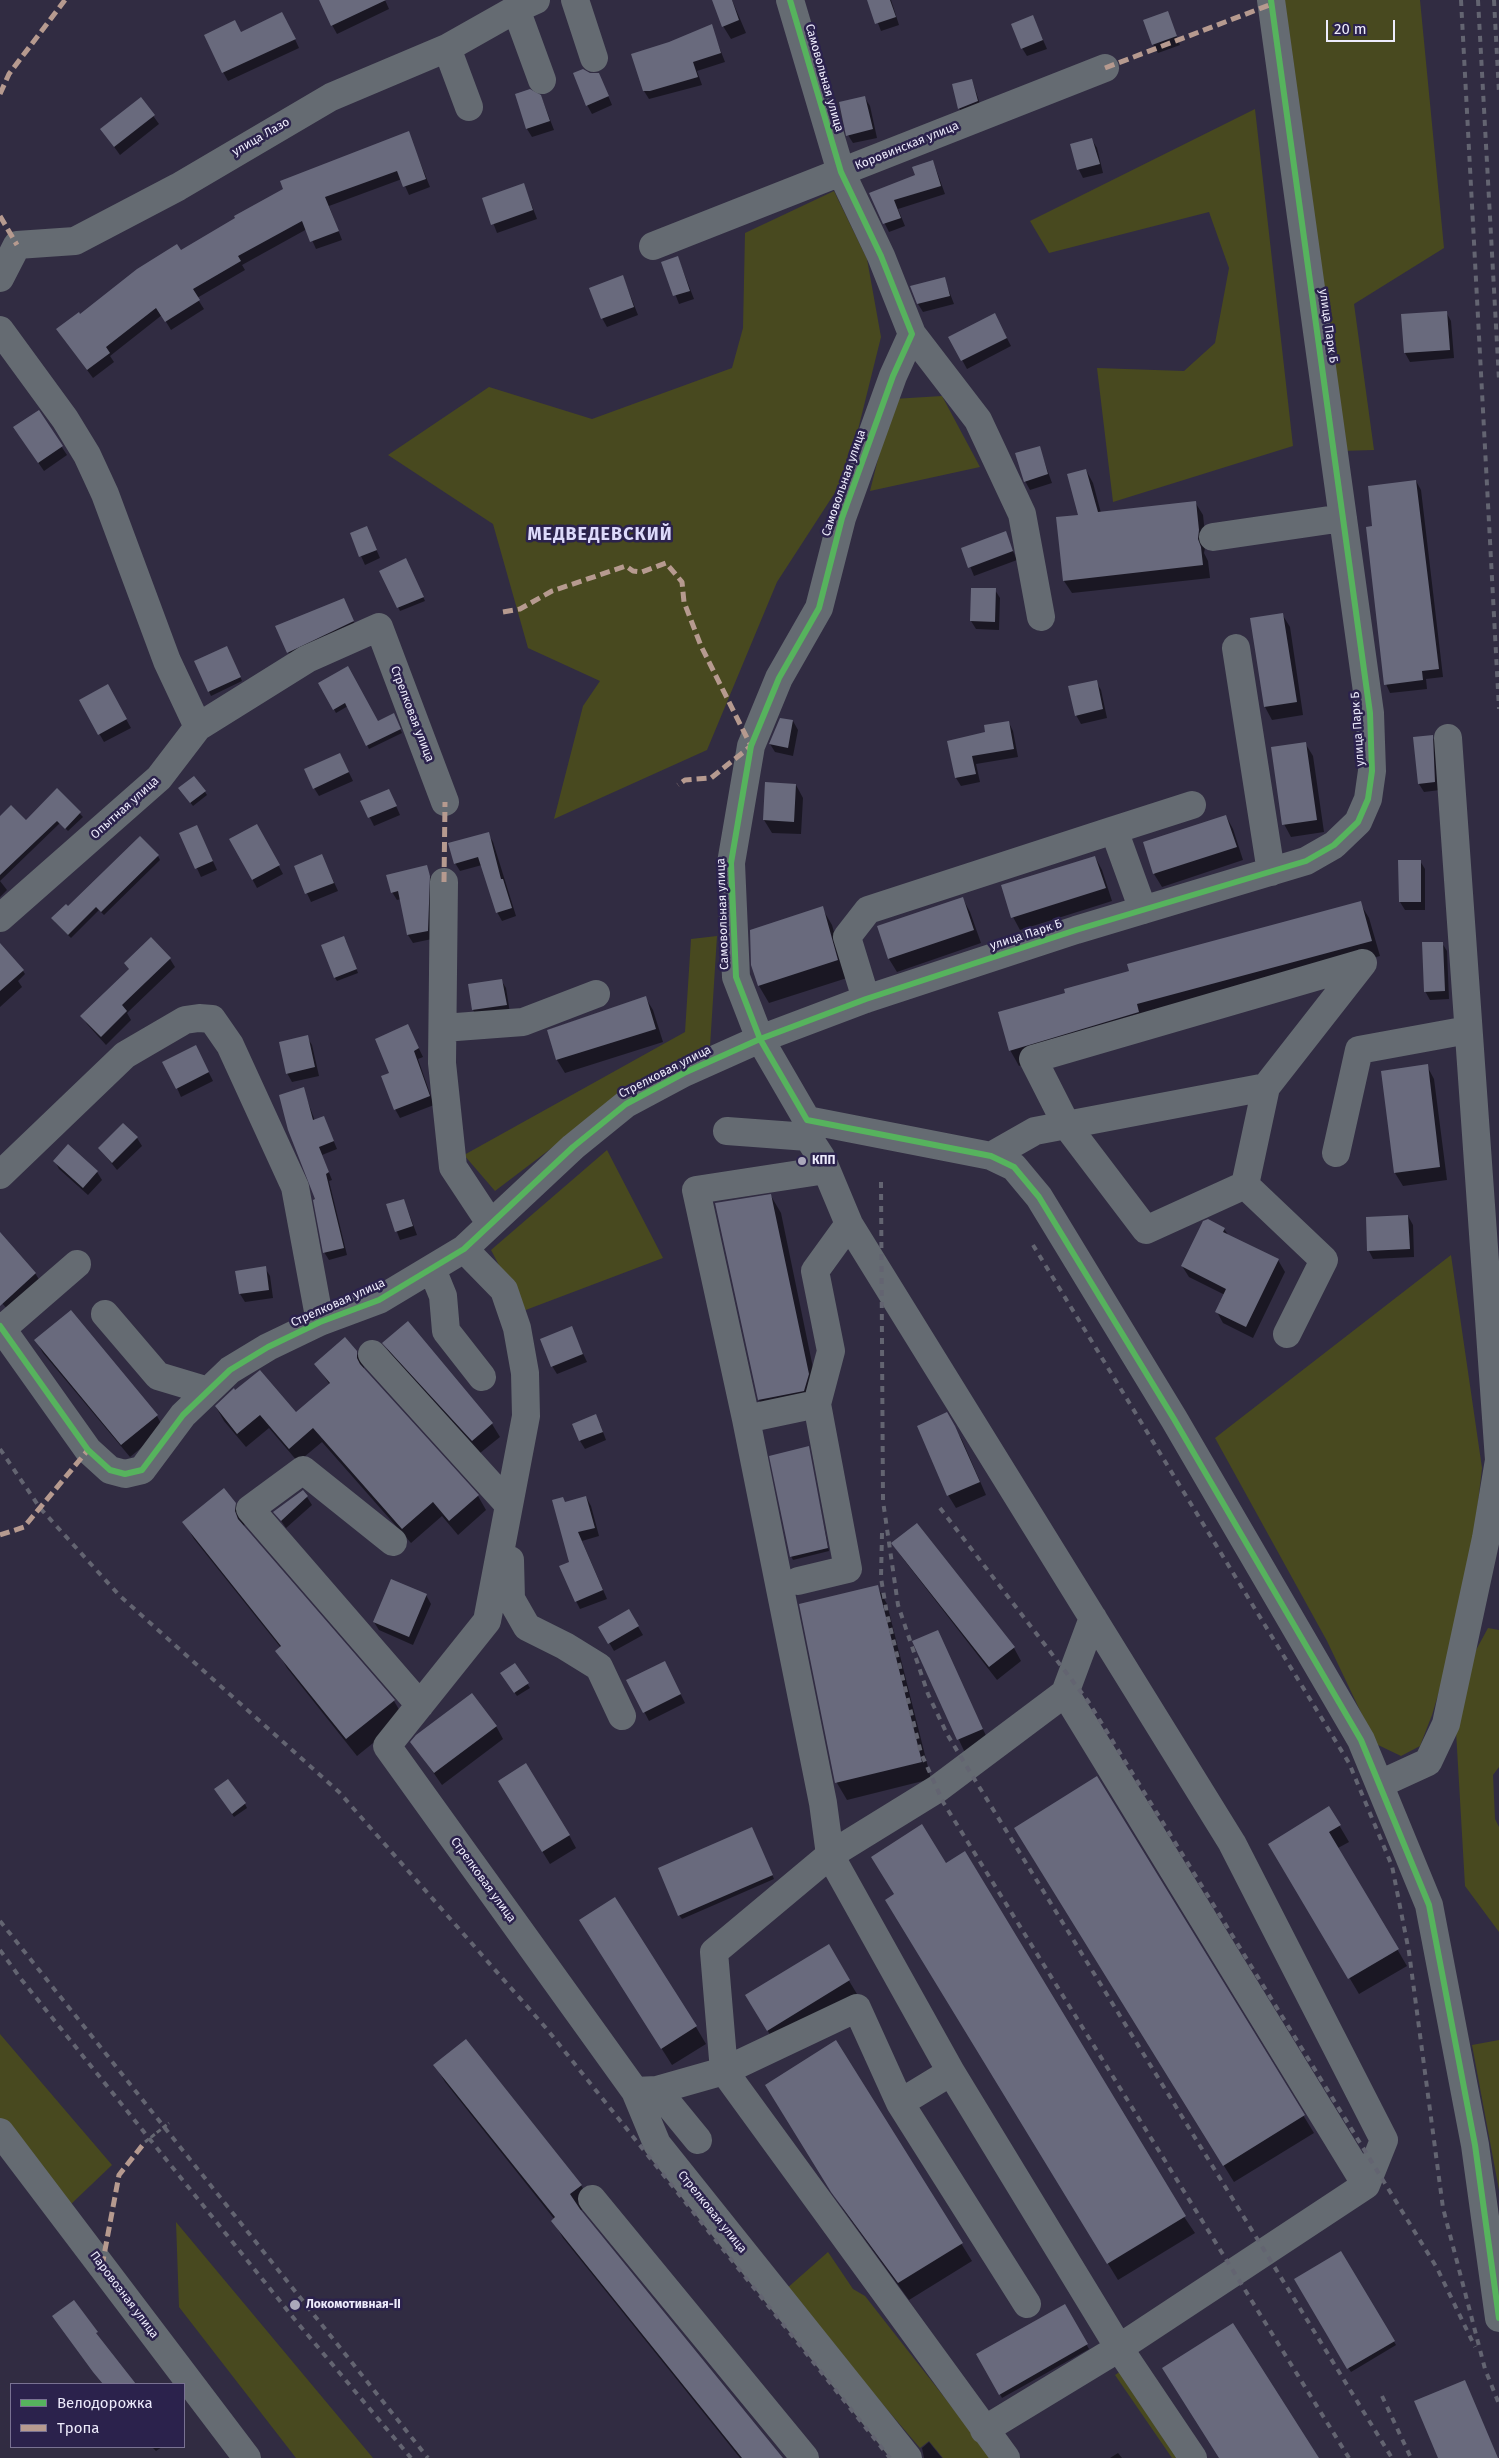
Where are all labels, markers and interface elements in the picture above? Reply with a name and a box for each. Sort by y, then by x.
scale bar [1329,10,1398,42]
text: 20 m [1334,20,1367,38]
street label: Самовольная улица [802,22,846,134]
street label: улица Лазо [230,115,292,159]
street label: Коровинская улица [853,119,961,173]
street label: улица Парк Б [1316,288,1340,364]
street label: Самовольная улица [819,428,869,538]
district label: МЕДВЕДЕВСКИЙ [526,524,674,546]
street label: Стрелковая улица [387,664,437,764]
street label: улица Парк Б [1348,691,1368,767]
street label: Опытная улица [88,774,162,842]
street label: Самовольная улица [714,858,732,970]
street label: улица Парк Б [988,917,1064,953]
street label: Стрелковая улица [617,1043,713,1101]
place label: КПП [812,1154,835,1168]
marker: КПП [796,1155,808,1167]
street label: Стрелковая улица [289,1276,387,1330]
street label: Стрелковая улица [447,1835,519,1925]
street label: Стрелковая улица [674,2168,750,2256]
street label: Паровозная улица [87,2249,161,2341]
marker: Локомотивная-II [288,2298,302,2312]
place label: Локомотивная-II [306,2298,401,2312]
legend [10,2383,185,2448]
text: Велодорожка [57,2394,153,2412]
text: Тропа [57,2419,99,2437]

